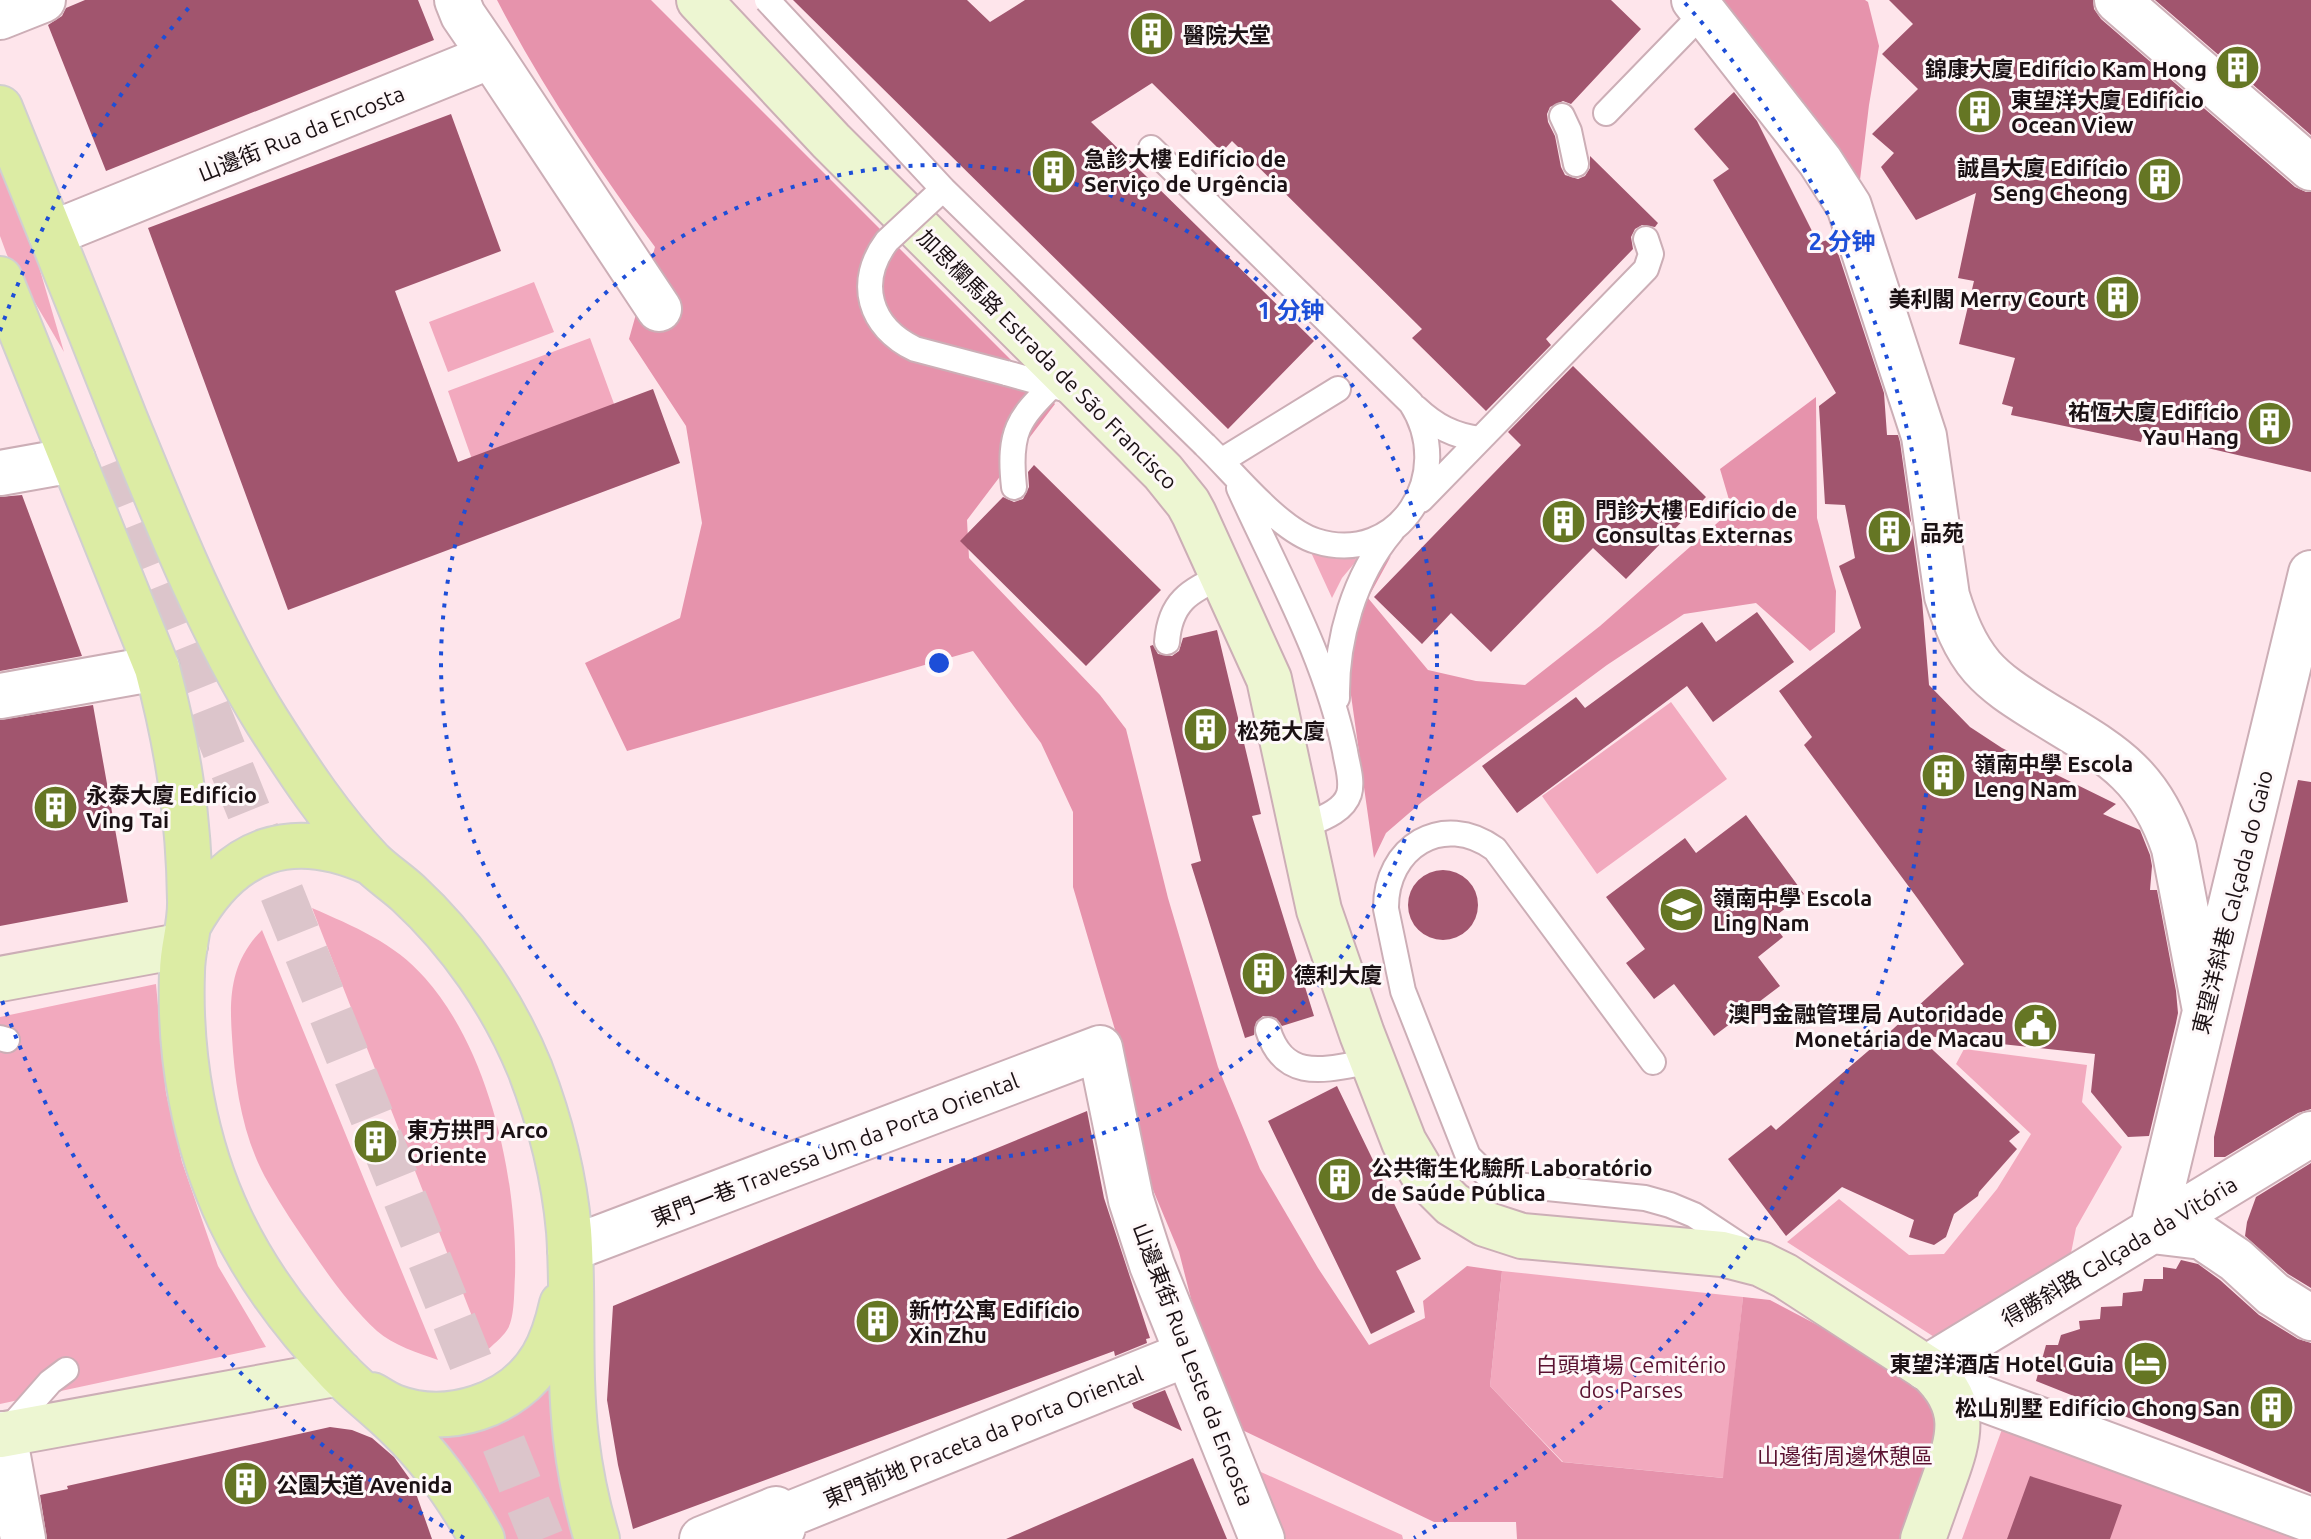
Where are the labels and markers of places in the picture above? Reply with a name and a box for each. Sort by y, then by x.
building icon: 醫院大堂 [1128,10,1176,58]
place label: 醫院大堂 [1183,22,1271,47]
building icon: 錦康大廈 Edifício Kam Hong [2214,44,2262,92]
place label: 錦康大廈 Edifício Kam Hong [1925,56,2207,81]
place label: 東望洋大廈 Edifício Ocean View [2011,87,2204,137]
building icon: 東望洋大廈 Edifício Ocean View [1956,88,2004,136]
place label: 急診大樓 Edifício de Serviço de Urgência [1084,146,1288,197]
building icon: 急診大樓 Edifício de Serviço de Urgência [1029,147,1077,195]
place label: 誠昌大廈 Edifício Seng Cheong [1957,155,2128,205]
building icon: 誠昌大廈 Edifício Seng Cheong [2135,156,2183,204]
building icon: 美利閣 Merry Court [2093,274,2141,322]
place label: 美利閣 Merry Court [1888,286,2086,311]
place label: 祐恆大廈 Edifício Yau Hang [2068,399,2239,449]
building icon: 祐恆大廈 Edifício Yau Hang [2246,400,2294,448]
place label: 門診大樓 Edifício de Consultas Externas [1595,497,1797,547]
building icon: 門診大樓 Edifício de Consultas Externas [1540,498,1588,546]
building icon: 品苑 [1865,508,1913,556]
place label: 品苑 [1920,520,1964,545]
centre of rings [925,649,953,677]
building icon: 松苑大廈 [1182,706,1230,754]
place label: 松苑大廈 [1237,718,1325,743]
place label: 嶺南中學 Escola Leng Nam [1974,751,2133,801]
building icon: 嶺南中學 Escola Leng Nam [1919,752,1967,800]
place label: 永泰大廈 Edifício Ving Tai [86,782,257,832]
building icon: 永泰大廈 Edifício Ving Tai [31,783,79,831]
place label: 嶺南中學 Escola Ling Nam [1713,885,1872,935]
school or university icon: 嶺南中學 Escola Ling Nam [1658,886,1706,934]
building icon: 德利大廈 [1239,950,1287,998]
place label: 德利大廈 [1294,962,1382,987]
place label: 澳門金融管理局 Autoridade Monetária de Macau [1728,1001,2004,1051]
public building icon: 澳門金融管理局 Autoridade Monetária de Macau [2011,1002,2059,1050]
place label: 東方拱門 Arco Oriente [407,1117,548,1167]
building icon: 東方拱門 Arco Oriente [352,1118,400,1166]
place label: 公共衛生化驗所 Laboratório de Saúde Pública [1371,1155,1653,1205]
building icon: 公共衛生化驗所 Laboratório de Saúde Pública [1316,1156,1364,1204]
place label: 新竹公寓 Edifício Xin Zhu [909,1297,1080,1347]
building icon: 新竹公寓 Edifício Xin Zhu [854,1298,902,1346]
hotel icon: 東望洋酒店 Hotel Guia [2121,1339,2169,1387]
place label: 東望洋酒店 Hotel Guia [1890,1351,2114,1376]
building icon: 松山別墅 Edifício Chong San [2247,1383,2295,1431]
place label: 松山別墅 Edifício Chong San [1955,1395,2240,1420]
building icon: 公園大道 Avenida [221,1460,269,1508]
place label: 公園大道 Avenida [276,1472,452,1497]

